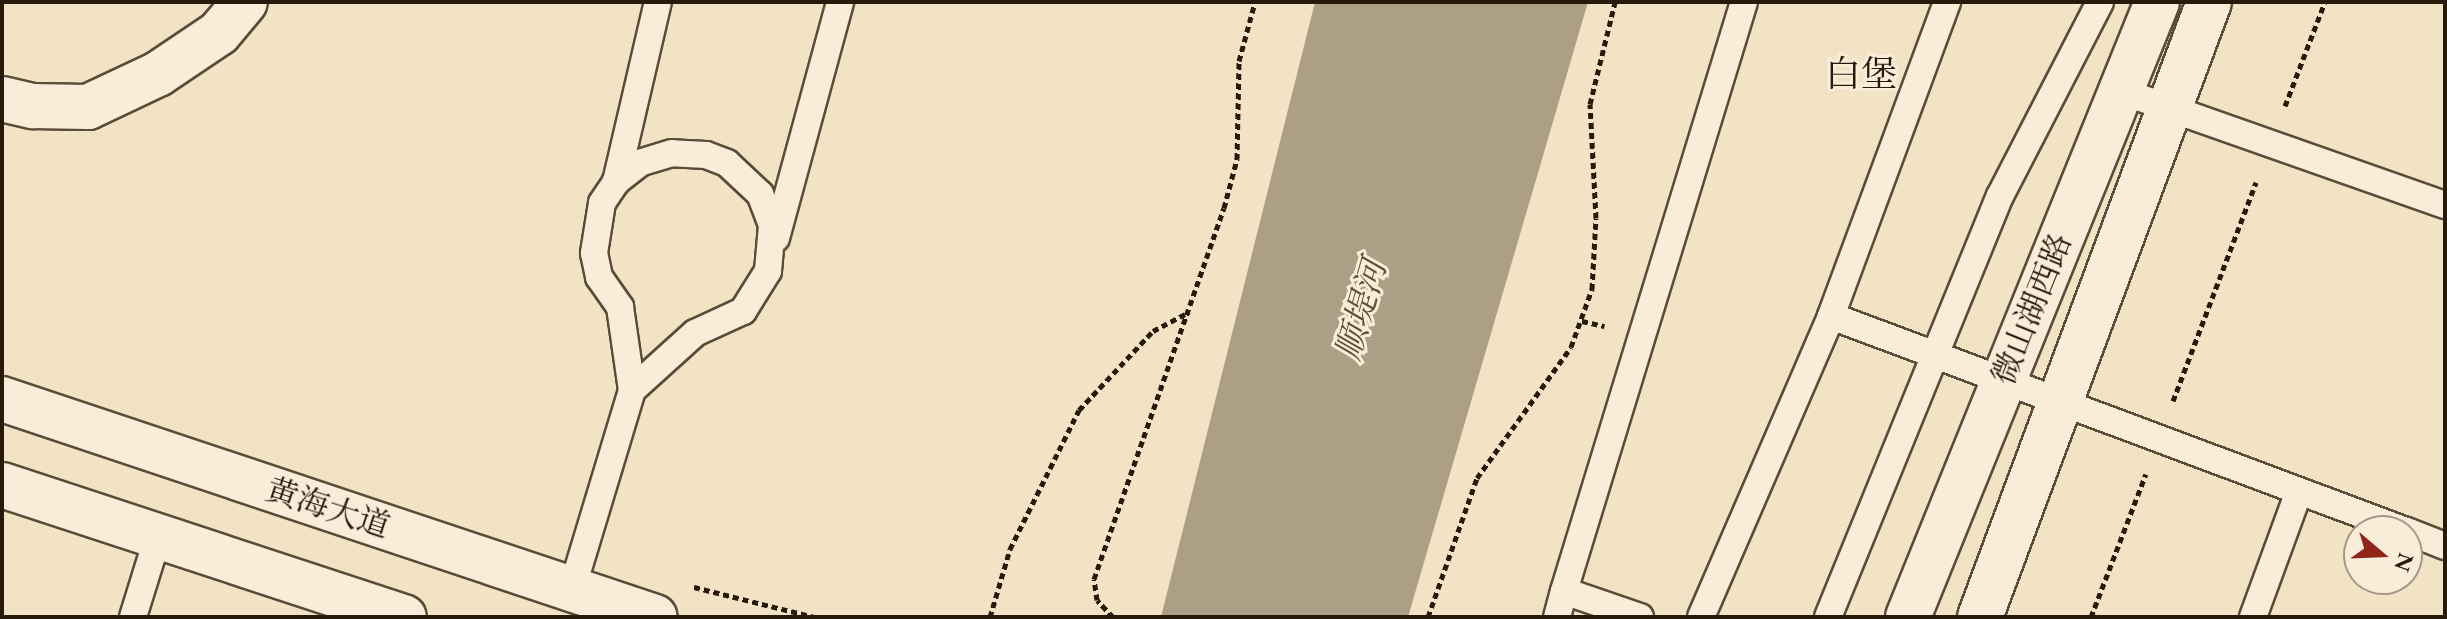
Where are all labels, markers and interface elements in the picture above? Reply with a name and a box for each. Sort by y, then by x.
district label: 白堡 [1825,52,1897,96]
street label: 微山湖西路 [1984,228,2080,390]
water label: 顺堤河 [1327,255,1395,365]
street label: 黄海大道 [261,470,395,546]
north arrow [2343,515,2423,595]
text: N [2388,549,2421,575]

